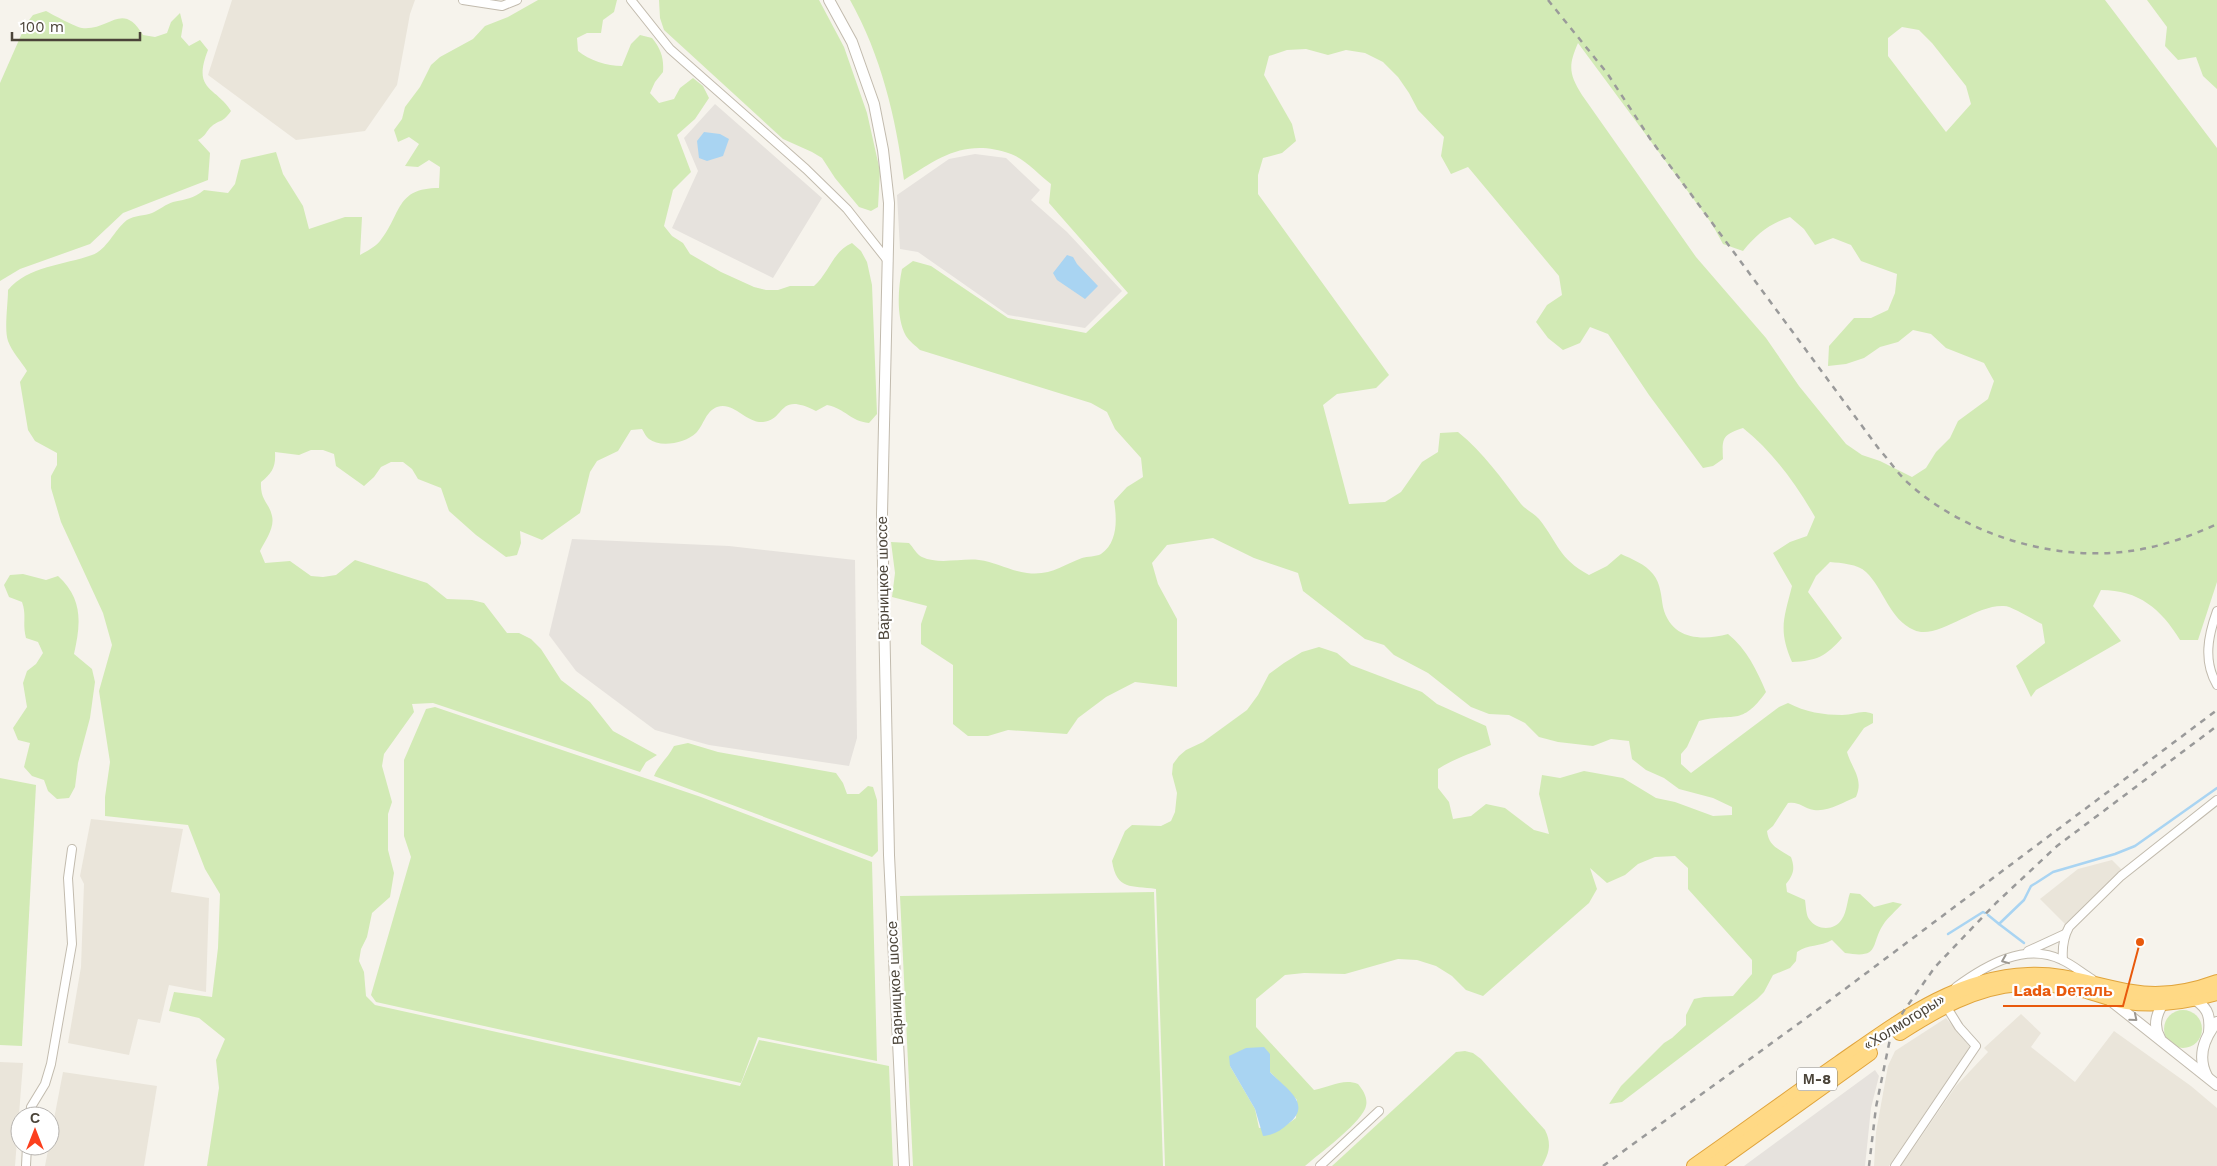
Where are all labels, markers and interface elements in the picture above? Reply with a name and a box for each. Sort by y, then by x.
scale bar [12,10,140,42]
text: 100 m [20,18,64,36]
street label: Варницкое шоссе [873,516,893,640]
street label: Варницкое шоссе [883,921,907,1045]
one-way arrow [2002,954,2010,964]
callout: Lada Dеталь [2003,975,2123,1006]
text: Lada Dеталь [2013,981,2113,1000]
street label: «Холмогоры» [1860,990,1948,1054]
one-way arrow [2128,1012,2137,1021]
road number: М-8 [1797,1068,1837,1090]
north arrow [10,1106,60,1156]
text: С [30,1110,40,1126]

